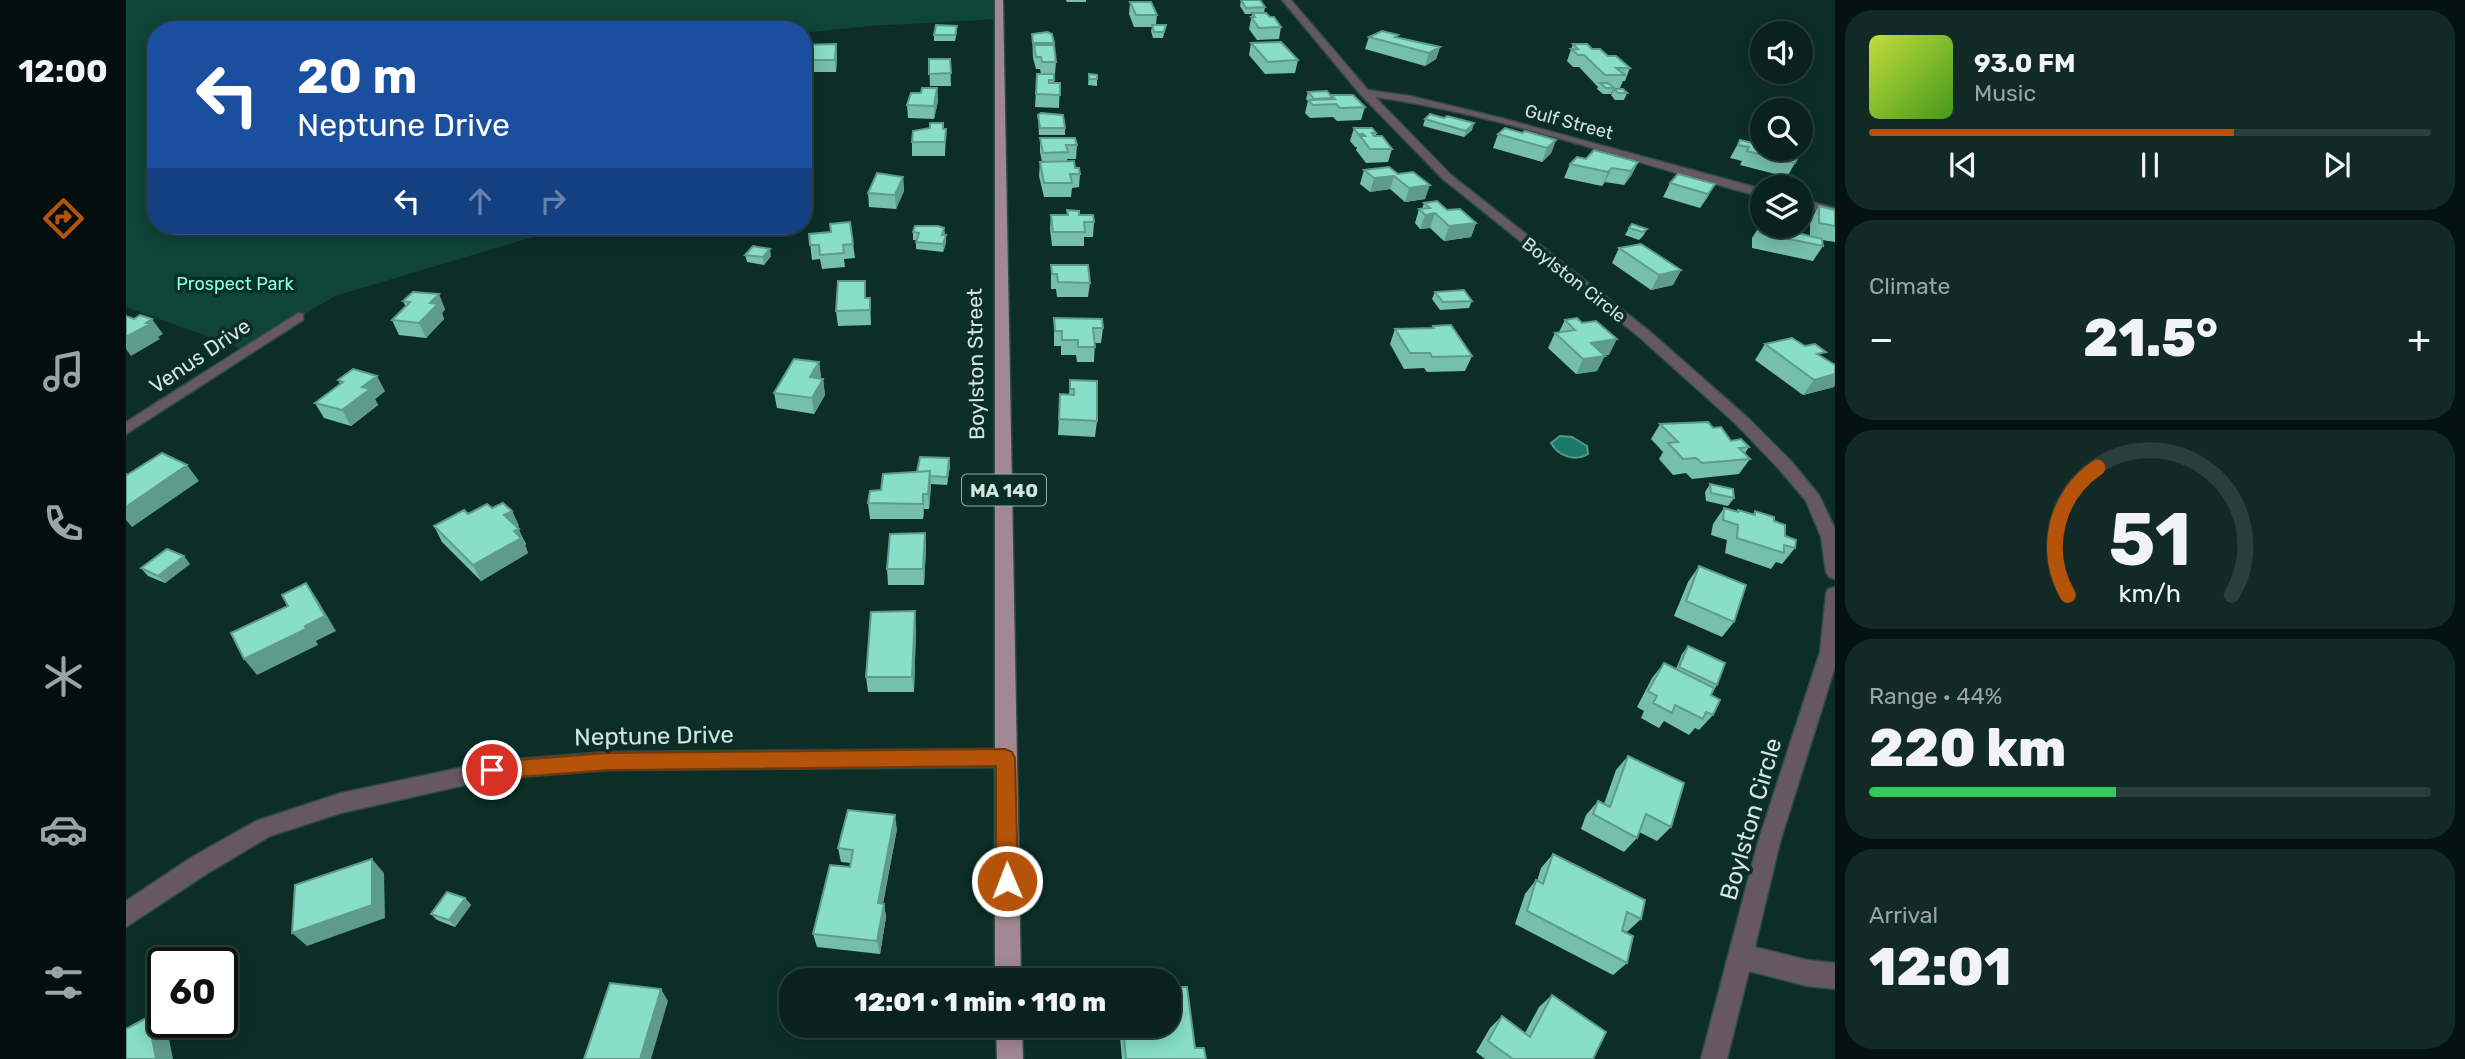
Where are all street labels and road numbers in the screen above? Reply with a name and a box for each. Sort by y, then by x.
street label: Gulf Street [1522,100,1616,144]
street label: Boylston Circle [1518,233,1630,327]
street label: Boylston Street [962,288,989,440]
street label: Venus Drive [145,313,255,398]
road number: MA 140 [962,475,1046,505]
street label: Neptune Drive [574,721,734,751]
street label: Boylston Circle [1714,735,1788,903]

